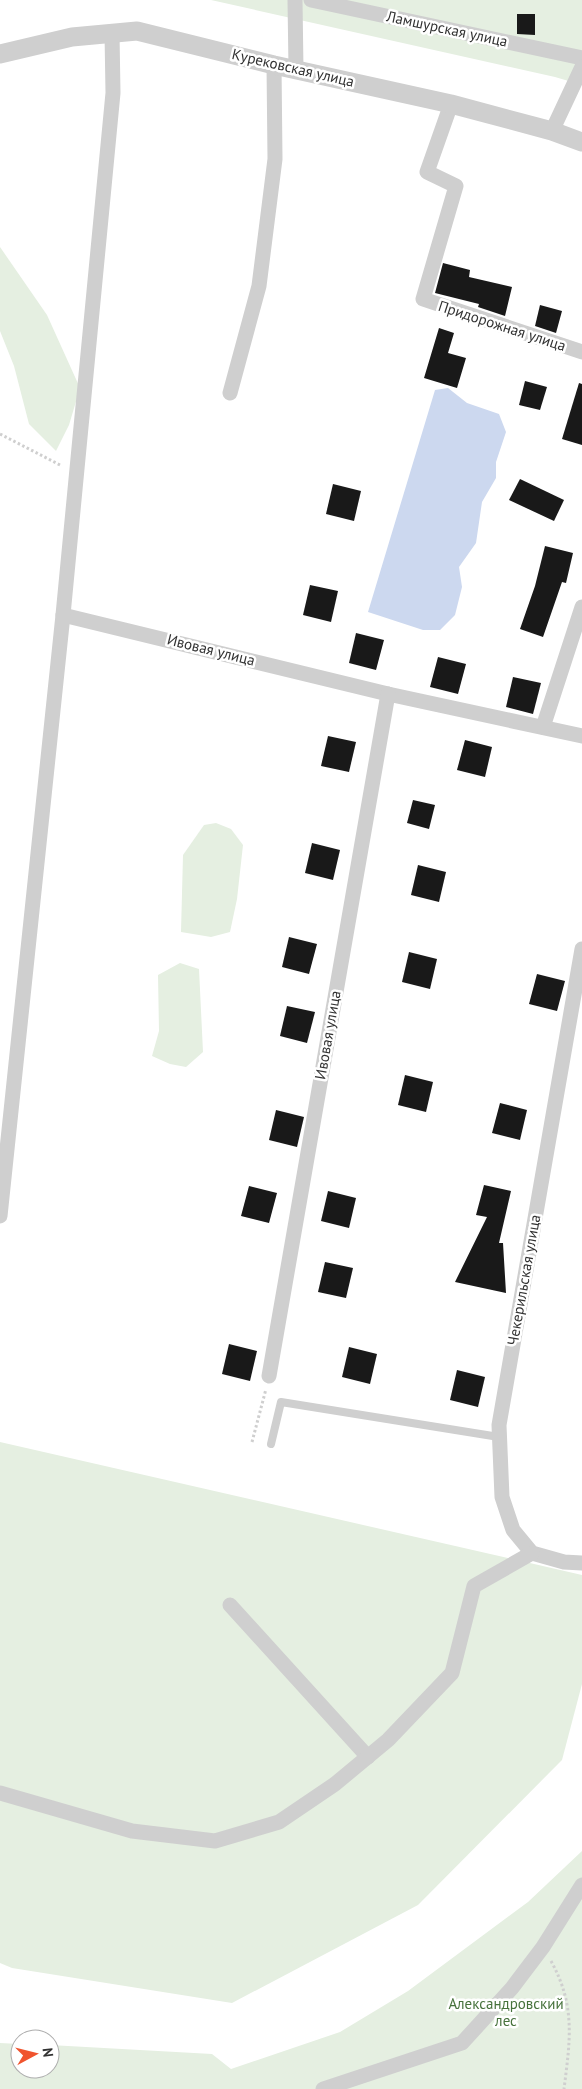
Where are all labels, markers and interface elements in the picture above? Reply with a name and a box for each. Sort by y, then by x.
street label: Ламшурская улица [384,6,509,51]
street label: Курековская улица [230,44,356,91]
street label: Придорожная улица [436,296,568,355]
street label: Ивовая улица [165,629,257,670]
street label: Ивовая улица [310,989,345,1081]
street label: Чекерильская улица [503,1213,544,1347]
park label: Александровский лес [448,1994,564,2030]
north arrow [10,2029,60,2079]
text: N [38,2047,57,2058]

